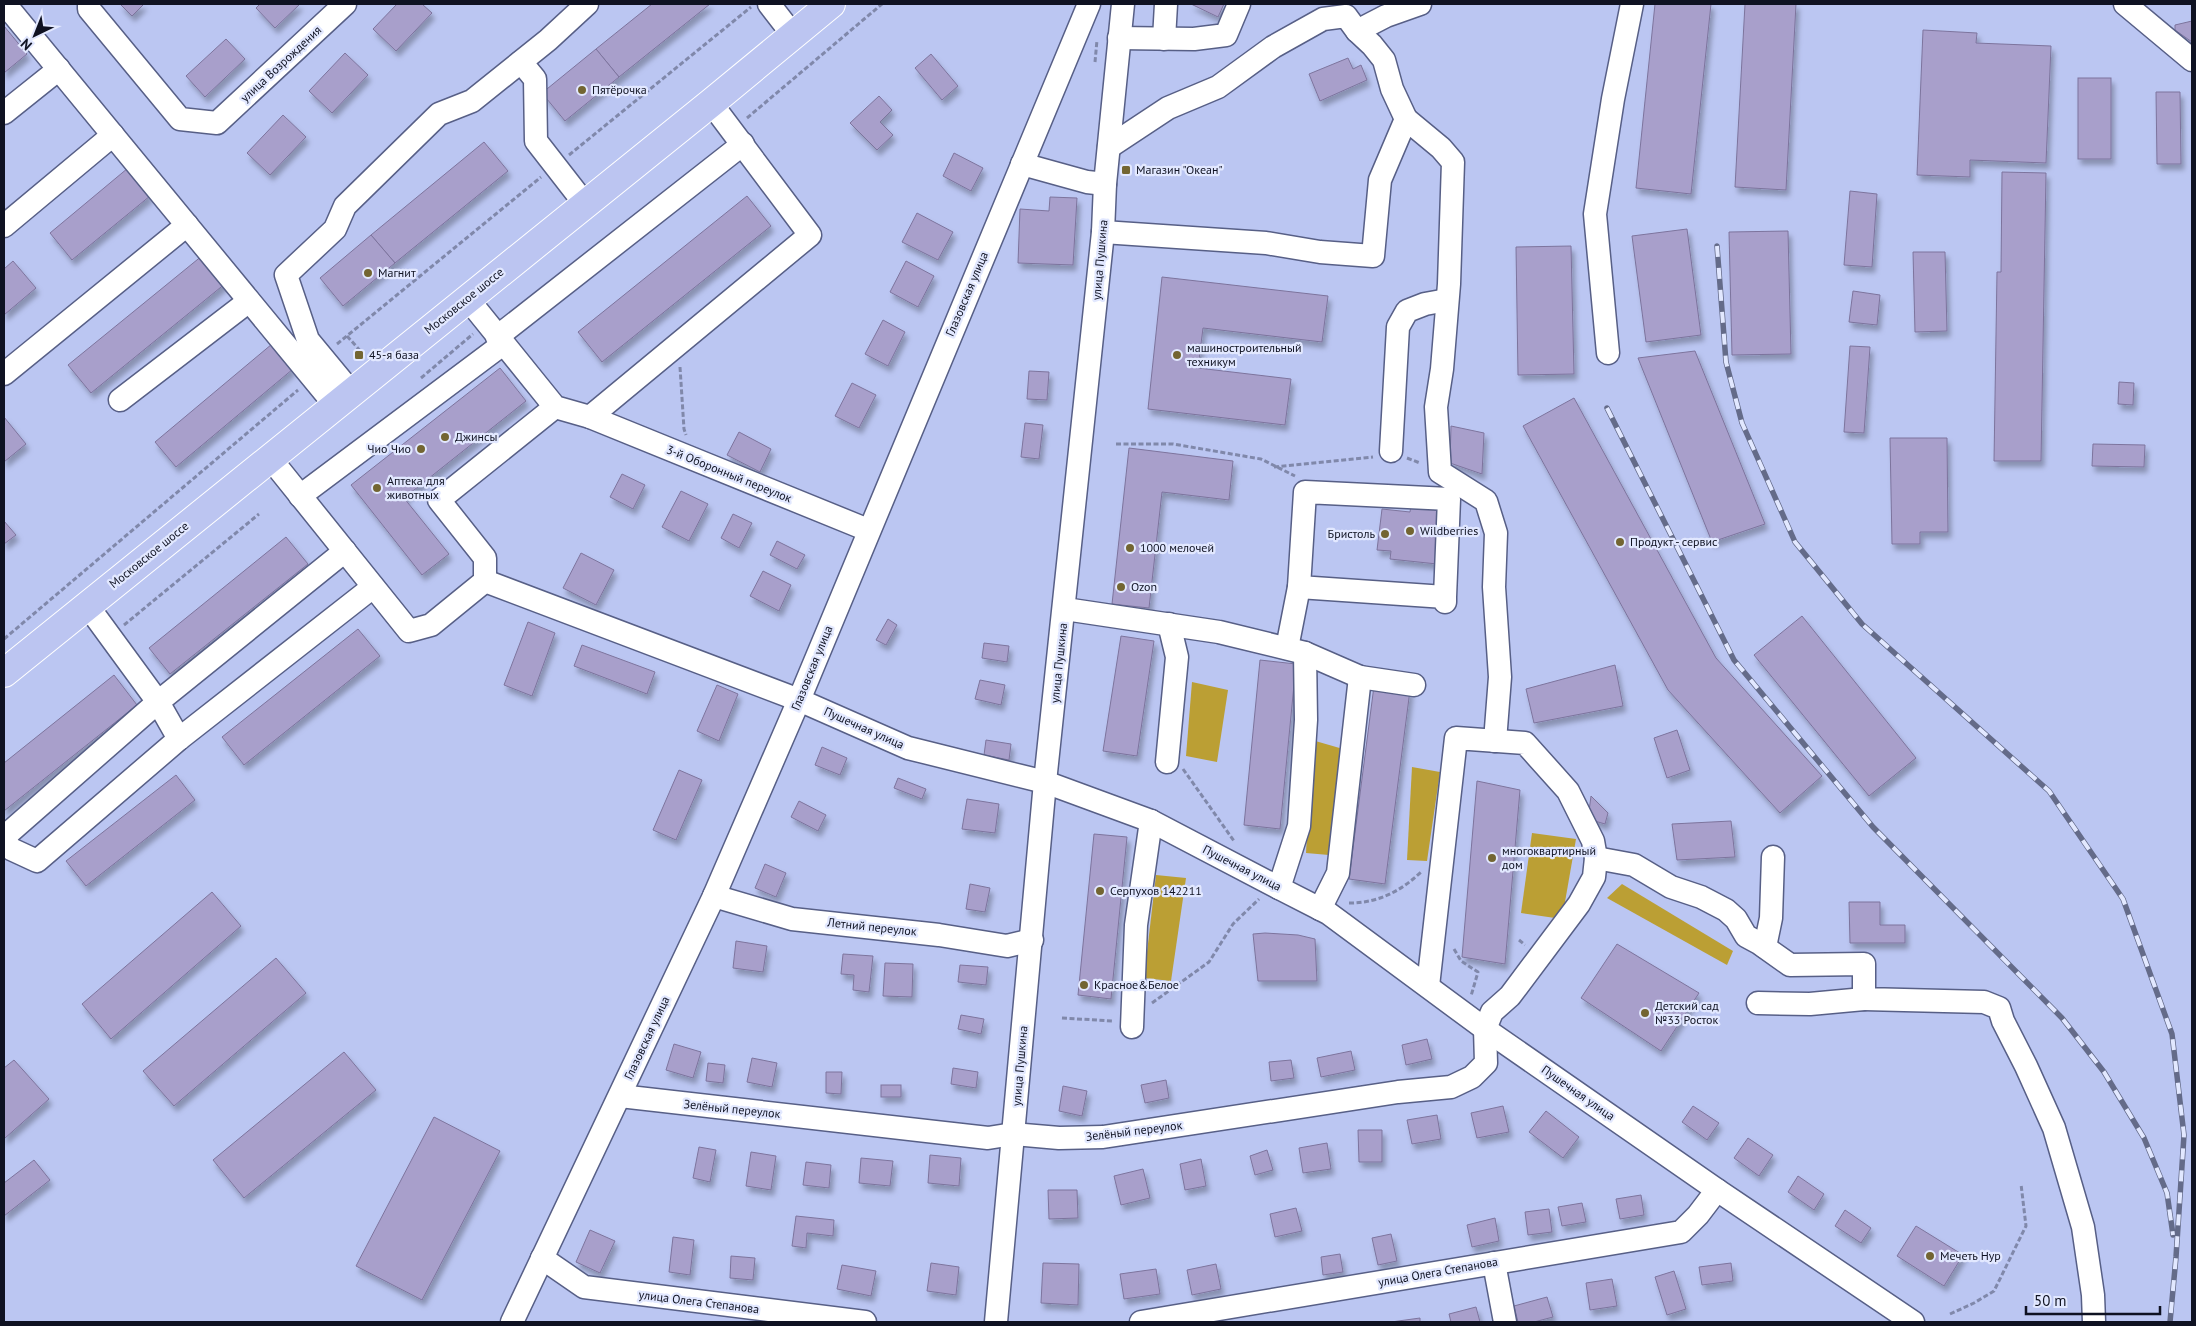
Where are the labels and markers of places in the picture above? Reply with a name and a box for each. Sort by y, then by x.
place label: Пятёрочка [592,82,647,97]
marker: Пятёрочка [576,84,588,96]
place label: Магазин "Океан" [1136,162,1222,177]
marker: Магазин "Океан" [1120,164,1132,176]
place label: Магнит [378,265,416,280]
marker: Магнит [362,267,374,279]
place label: машиностроительный техникум [1187,340,1301,369]
place label: 45-я база [369,347,419,362]
marker: 45-я база [353,349,365,361]
marker: машиностроительный техникум [1171,349,1183,361]
place label: Джинсы [455,429,497,444]
marker: Джинсы [439,431,451,443]
place label: Чио Чио [367,441,411,456]
marker: Чио Чио [415,443,427,455]
place label: Аптека для животных [387,473,445,502]
marker: Аптека для животных [371,482,383,494]
place label: Wildberries [1420,523,1478,538]
marker: Wildberries [1404,525,1416,537]
place label: Бристоль [1328,526,1375,541]
marker: Бристоль [1379,528,1391,540]
place label: Продукт - сервис [1630,534,1718,549]
marker: Продукт - сервис [1614,536,1626,548]
place label: 1000 мелочей [1140,540,1214,555]
marker: 1000 мелочей [1124,542,1136,554]
place label: Ozon [1131,579,1157,594]
marker: Ozon [1115,581,1127,593]
place label: многоквартирный дом [1502,843,1596,872]
marker: многоквартирный дом [1486,852,1498,864]
place label: Серпухов 142211 [1110,883,1202,898]
marker: Серпухов 142211 [1094,885,1106,897]
place label: Красное&Белое [1094,977,1179,992]
marker: Красное&Белое [1078,979,1090,991]
place label: Детский сад №33 Росток [1655,998,1719,1027]
marker: Детский сад №33 Росток [1639,1007,1651,1019]
place label: Мечеть Нур [1940,1248,2001,1263]
marker: Мечеть Нур [1924,1250,1936,1262]

